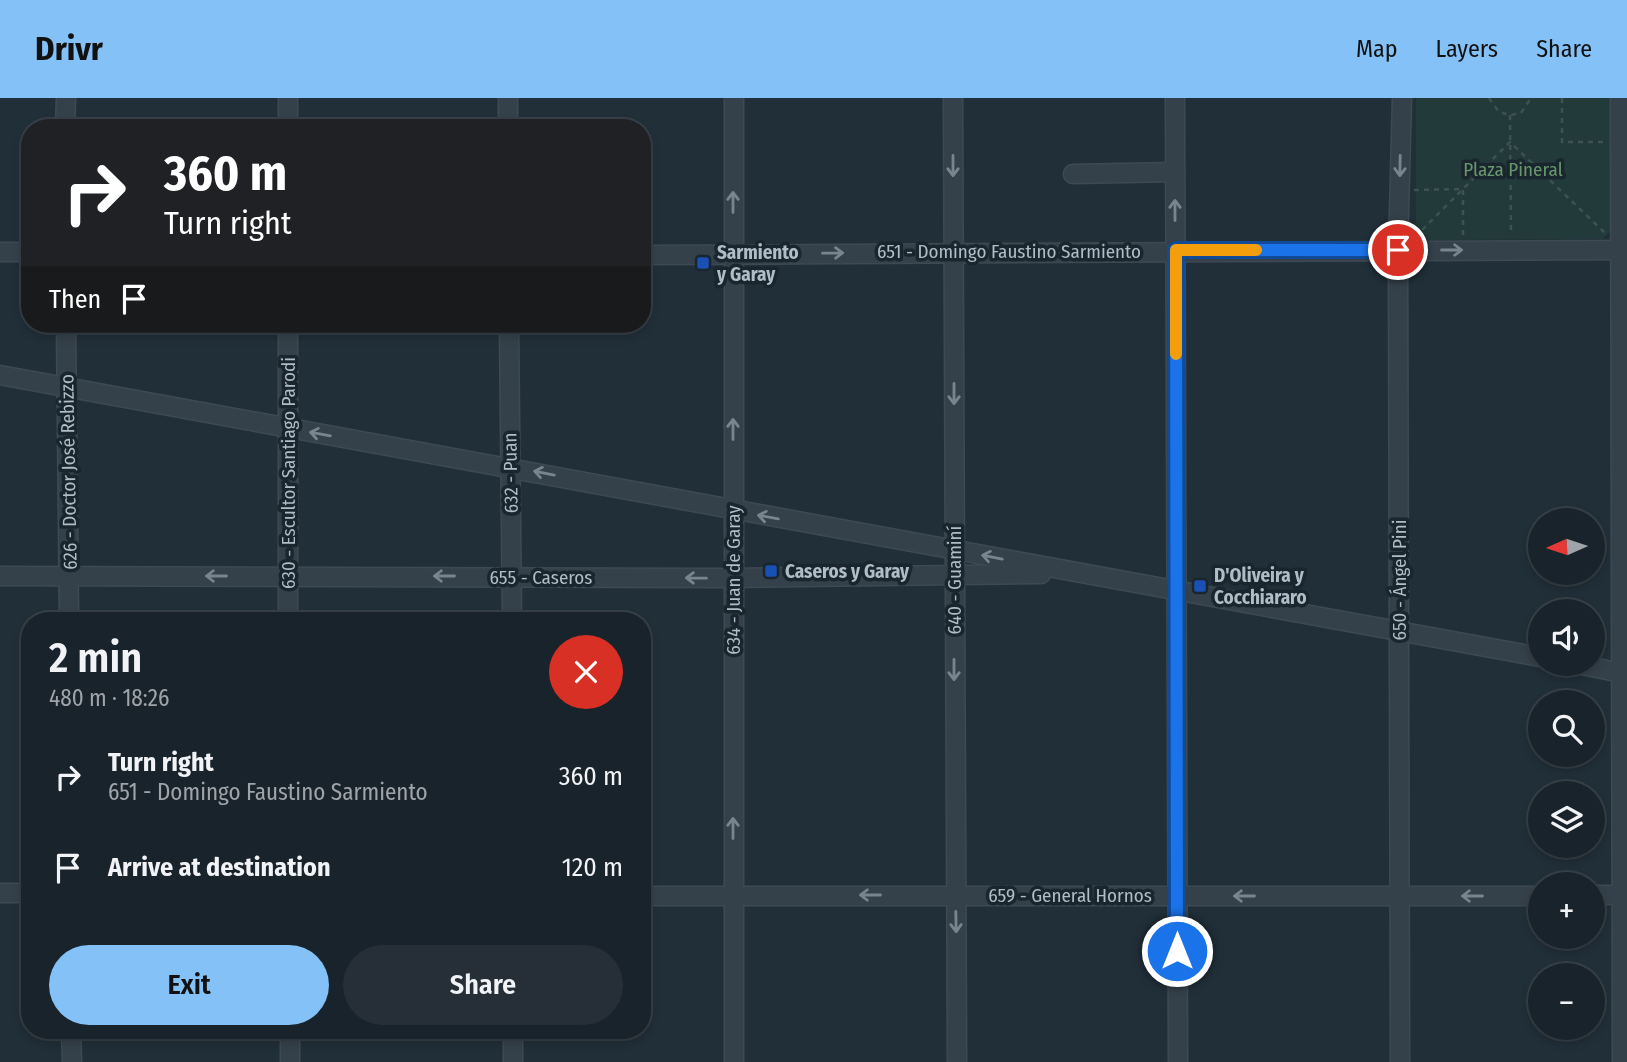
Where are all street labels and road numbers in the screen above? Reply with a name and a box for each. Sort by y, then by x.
street label: 651 - Domingo Faustino Sarmiento [877,240,1141,263]
street label: 630 - Escultor Santiago Parodi [277,357,300,589]
street label: 626 - Doctor José Rebizzo [55,374,82,570]
street label: 632 - Puan [498,432,523,514]
street label: 634 - Juan de Garay [722,505,745,655]
street label: 650 - Ángel Pini [1388,520,1411,640]
street label: 640 - Guaminí [943,525,966,634]
street label: 655 - Caseros [490,566,592,589]
street label: 659 - General Hornos [988,884,1152,907]

